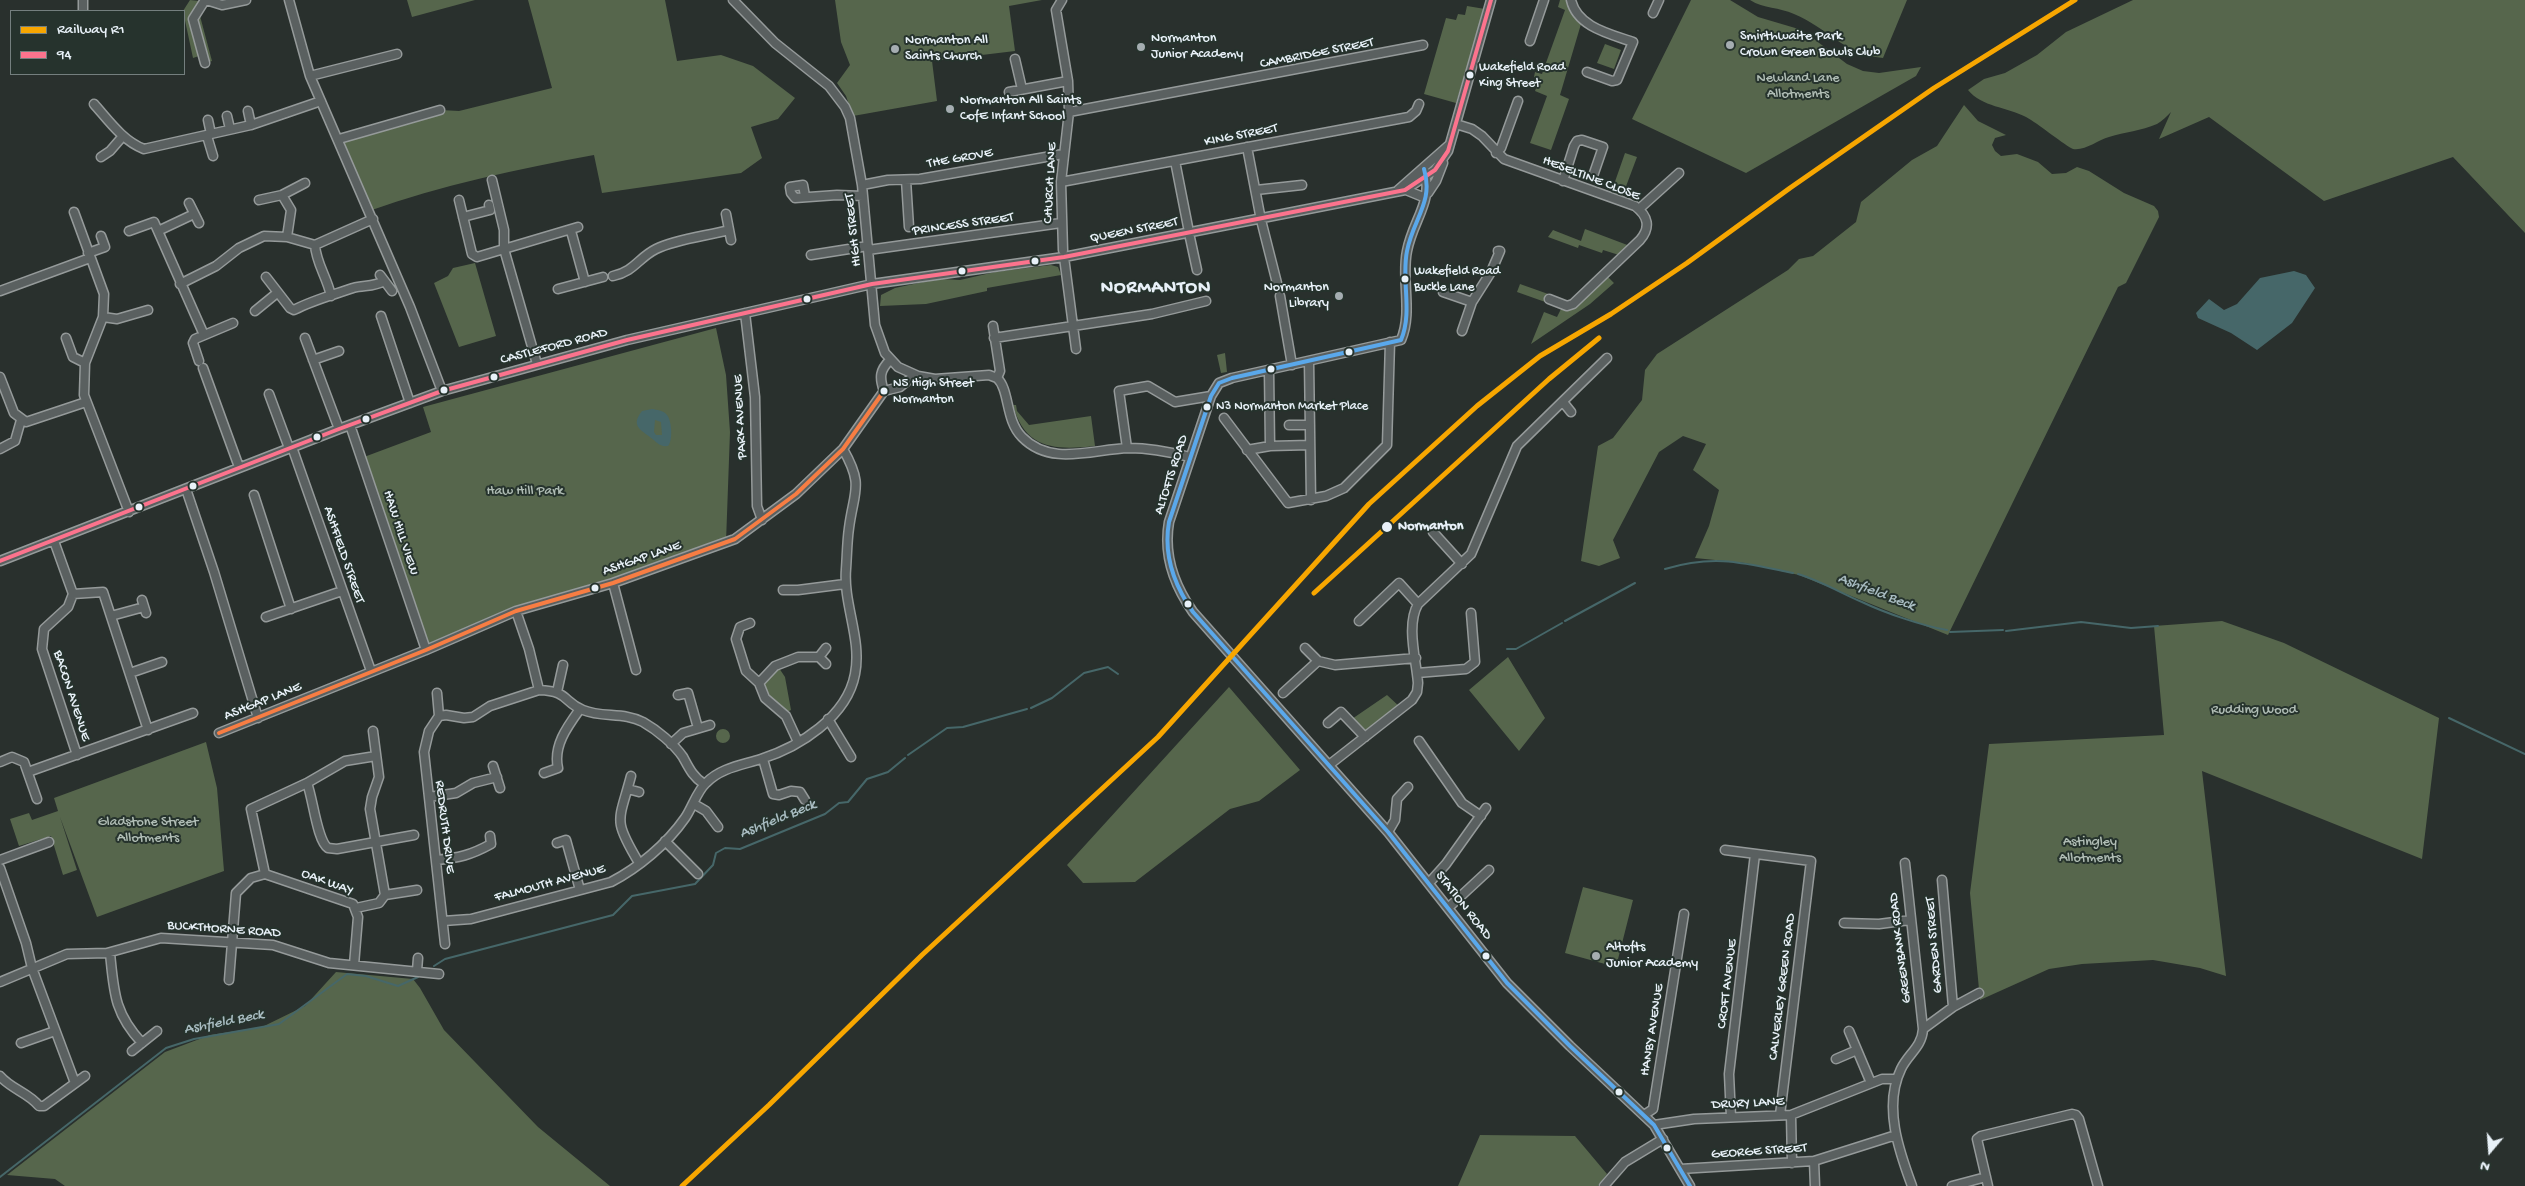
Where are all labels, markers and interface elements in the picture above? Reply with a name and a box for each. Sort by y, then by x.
legend [10,10,185,75]
text: Railway R1 [57,21,125,39]
place label: Smirthwaite Park Crown Green Bowls Club [1740,29,1880,62]
place label: Normanton Junior Academy [1151,31,1243,64]
place label: Normanton All Saints Church [905,33,988,65]
street label: CAMBRIDGE STREET [1259,35,1375,73]
marker: Smirthwaite Park Crown Green Bowls Club [1724,39,1736,51]
marker: Normanton Junior Academy [1135,41,1147,53]
marker: Normanton All Saints Church [889,43,901,55]
text: 94 [57,46,72,64]
place label: Wakefield Road King Street [1479,60,1565,91]
marker: Wakefield Road King Street [1465,70,1475,80]
park label: Newland Lane Allotments [1756,71,1840,104]
place label: Normanton All Saints CofE Infant School [960,93,1081,125]
marker: Normanton All Saints CofE Infant School [944,103,956,115]
street label: KING STREET [1203,121,1279,151]
street label: CHURCH LANE [1040,142,1062,224]
street label: THE GROVE [926,145,994,173]
street label: HESELTINE CLOSE [1540,153,1642,205]
street label: HIGH STREET [842,193,866,267]
street label: PRINCESS STREET [911,210,1015,240]
street label: QUEEN STREET [1089,214,1179,248]
unlabelled marker [1030,256,1040,266]
place label: Wakefield Road Buckle Lane [1414,264,1500,295]
unlabelled marker [957,266,967,276]
marker: Wakefield Road Buckle Lane [1400,274,1410,284]
district label: NORMANTON [1100,278,1212,300]
place label: Normanton Library [1264,280,1329,312]
marker: Normanton Library [1333,290,1345,302]
unlabelled marker [802,294,812,304]
street label: CASTLEFORD ROAD [499,325,609,369]
unlabelled marker [1344,347,1354,357]
unlabelled marker [1266,364,1276,374]
unlabelled marker [489,372,499,382]
street label: PARK AVENUE [730,374,752,460]
place label: N5 High Street Normanton [893,376,974,407]
unlabelled marker [439,385,449,395]
marker: N5 High Street Normanton [879,386,889,396]
place label: N3 Normanton Market Place [1216,399,1368,415]
marker: N3 Normanton Market Place [1202,402,1212,412]
unlabelled marker [361,414,371,424]
unlabelled marker [312,432,322,442]
street label: ALTOFTS ROAD [1151,433,1193,517]
unlabelled marker [188,481,198,491]
park label: Haw Hill Park [486,484,564,500]
street label: HAW HILL VIEW [378,488,422,578]
unlabelled marker [134,502,144,512]
street label: ASHFIELD STREET [319,504,367,606]
place label: Normanton [1398,519,1463,535]
marker: Normanton [1380,520,1394,534]
street label: ASHGAP LANE [600,538,684,580]
water label: Ashfield Beck [1835,570,1917,616]
unlabelled marker [590,583,600,593]
unlabelled marker [1183,599,1193,609]
street label: BACON AVENUE [48,648,94,744]
street label: ASHGAP LANE [222,679,304,725]
park label: Rudding Wood [2211,703,2297,719]
street label: REDRUTH DRIVE [430,780,458,874]
water label: Ashfield Beck [737,797,819,843]
park label: Gladstone Street Allotments [98,815,198,848]
park label: Astingley Allotments [2059,835,2121,868]
street label: FALMOUTH AVENUE [493,861,607,907]
street label: OAK WAY [299,866,355,900]
street label: STATION ROAD [1431,868,1495,944]
street label: GREENBANK ROAD [1886,892,1916,1004]
street label: GARDEN STREET [1922,896,1948,994]
street label: CALVERLEY GREEN ROAD [1766,913,1800,1061]
street label: BUCKTHORNE ROAD [167,918,281,942]
street label: CROFT AVENUE [1714,938,1742,1030]
place label: Altofts Junior Academy [1606,940,1698,972]
marker: Altofts Junior Academy [1590,950,1602,962]
unlabelled marker [1481,951,1491,961]
street label: HANBY AVENUE [1637,983,1669,1077]
water label: Ashfield Beck [183,1006,265,1040]
unlabelled marker [1614,1087,1624,1097]
street label: DRURY LANE [1711,1094,1785,1114]
north arrow [2465,1126,2515,1176]
street label: GEORGE STREET [1710,1140,1808,1164]
unlabelled marker [1662,1143,1672,1153]
text: N [2478,1156,2492,1175]

